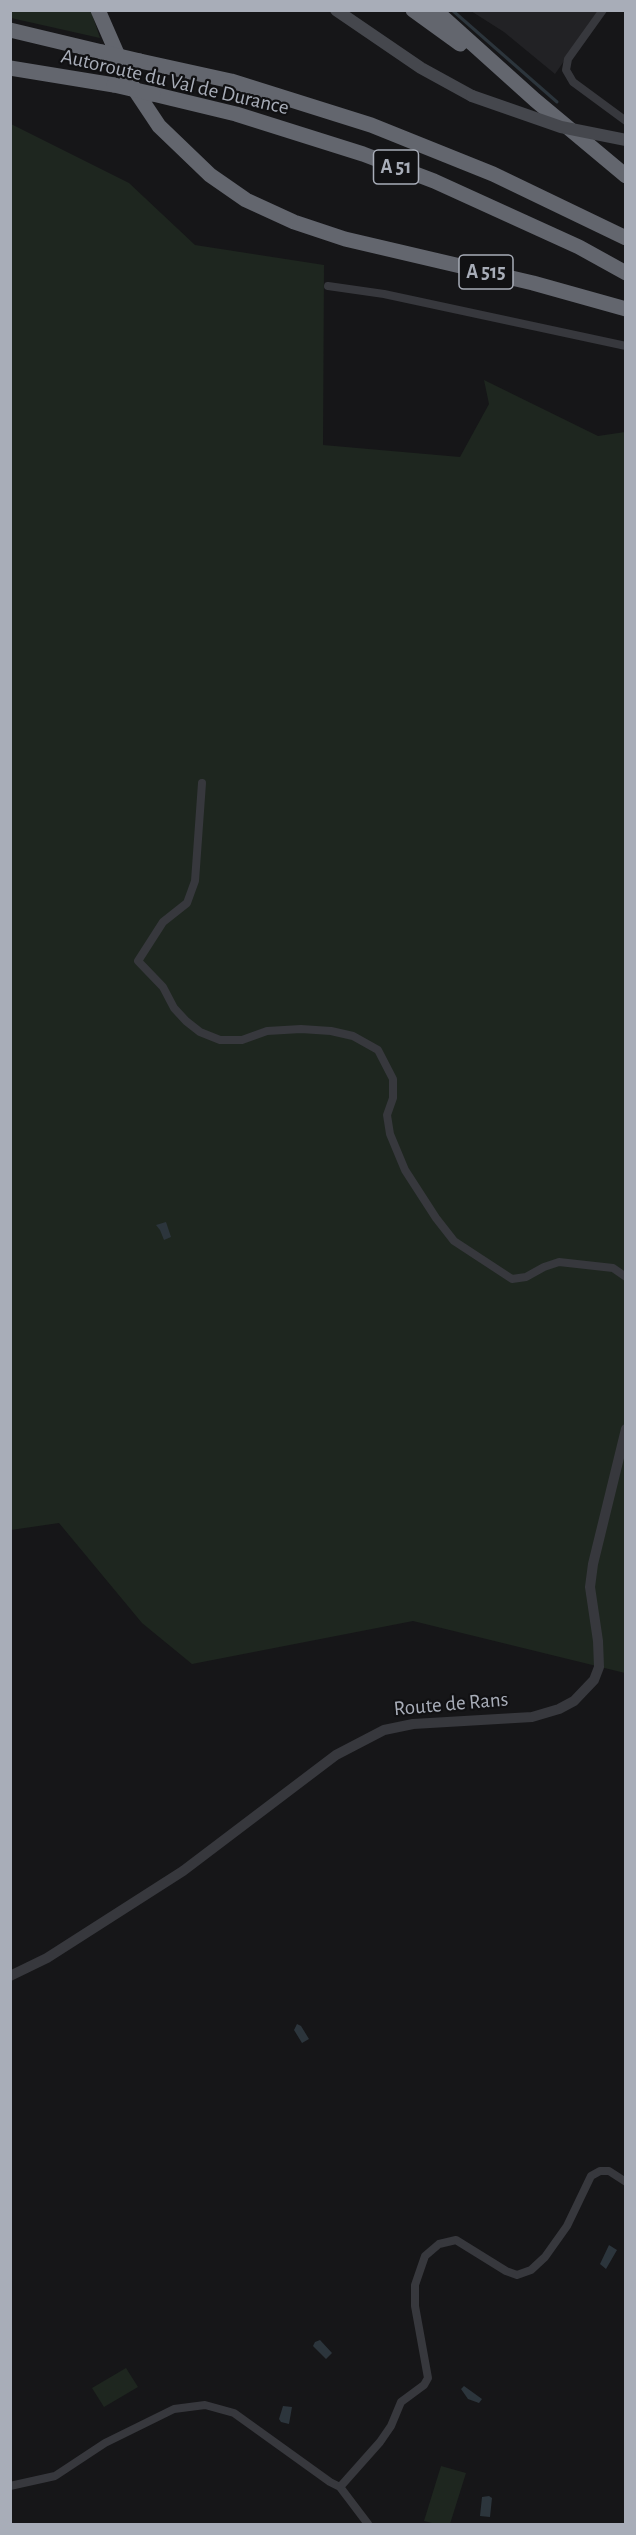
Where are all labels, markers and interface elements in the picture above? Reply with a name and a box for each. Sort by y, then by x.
street label: Autoroute du Val de Durance [59,44,291,120]
road number: A 51 [374,150,418,184]
road number: A 515 [459,255,513,289]
street label: Route de Rans [393,1686,509,1722]

